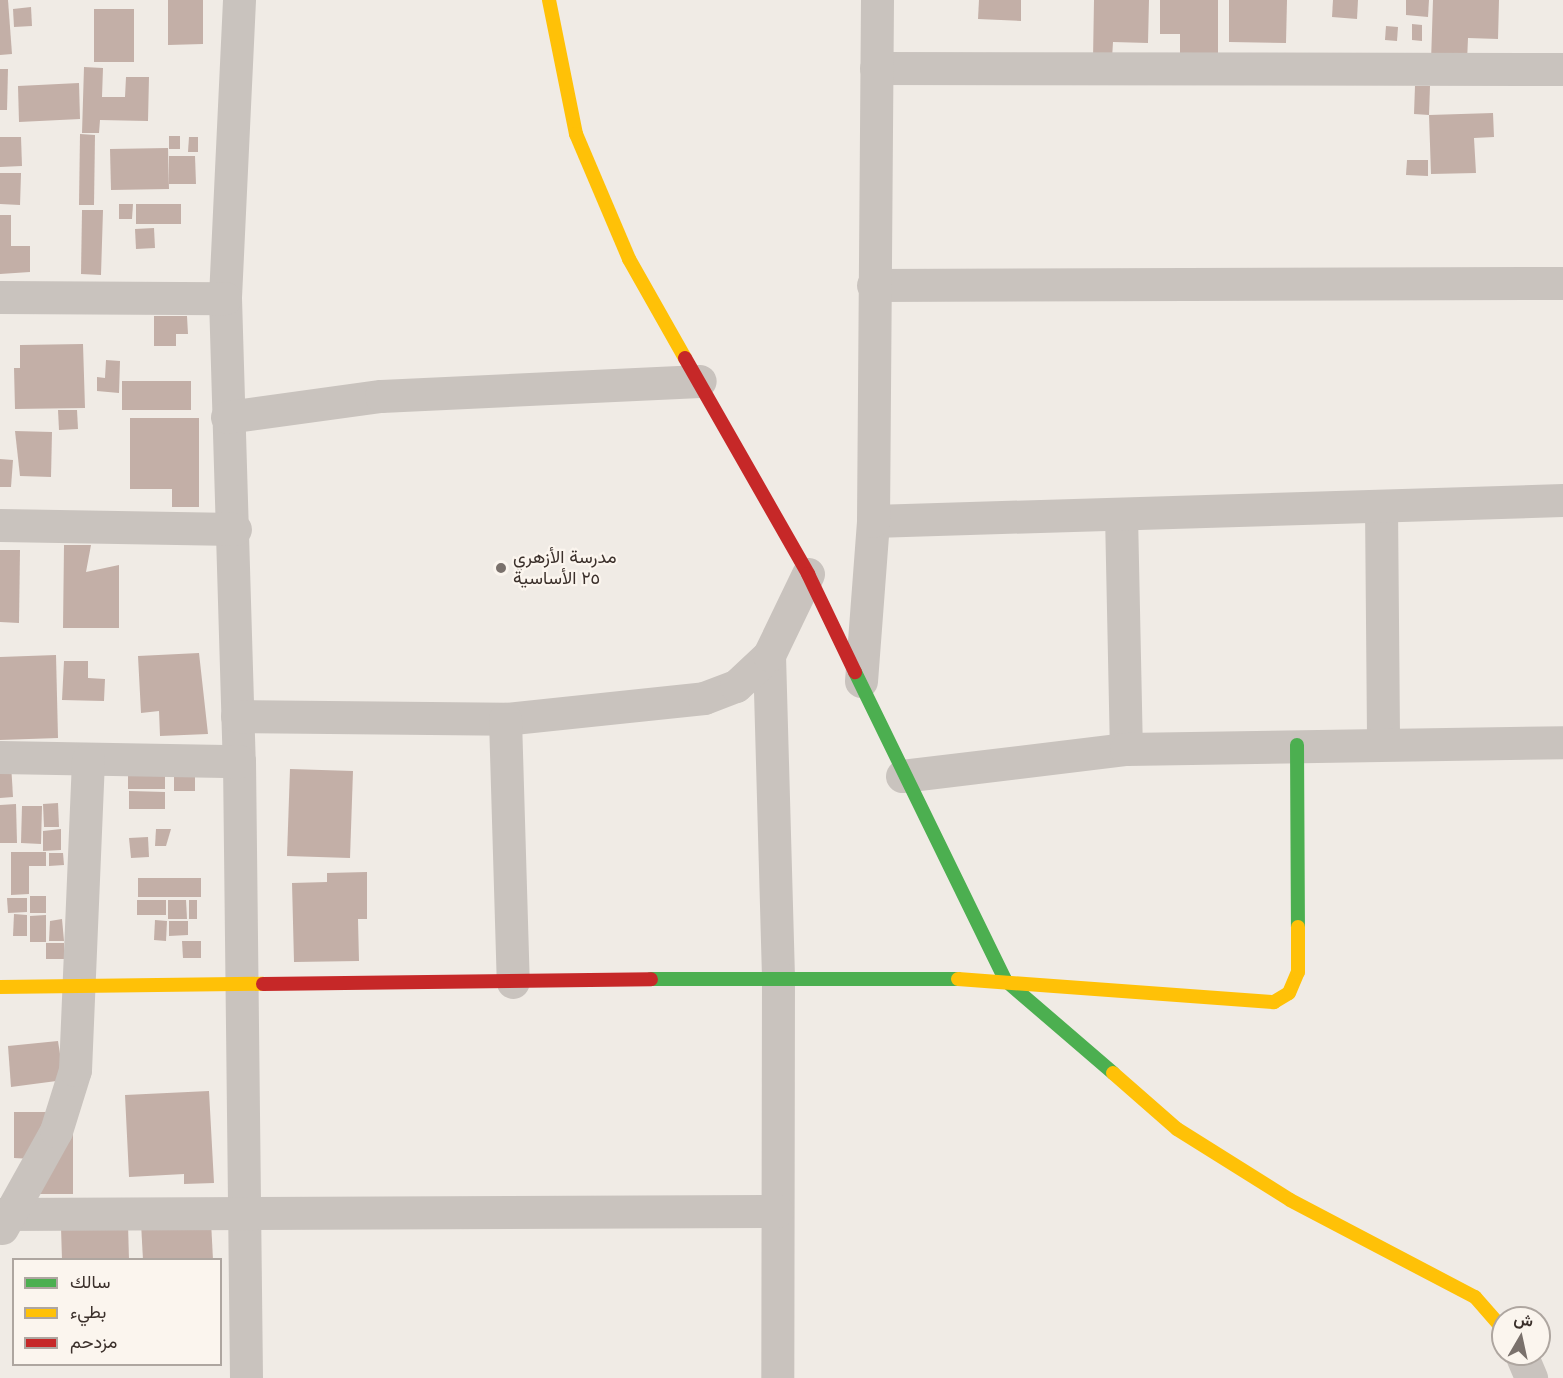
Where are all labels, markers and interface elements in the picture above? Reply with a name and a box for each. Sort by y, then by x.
place label: مدرسة الأزهري ٢٥ الأساسية [513,547,617,590]
marker: مدرسة الأزهري ٢٥ الأساسية [494,561,508,575]
legend [12,1258,222,1366]
text: سالك [70,1269,110,1294]
text: بطيء [70,1299,106,1324]
north arrow [1491,1306,1551,1366]
text: ش [1512,1307,1535,1333]
text: مزدحم [70,1329,117,1354]

